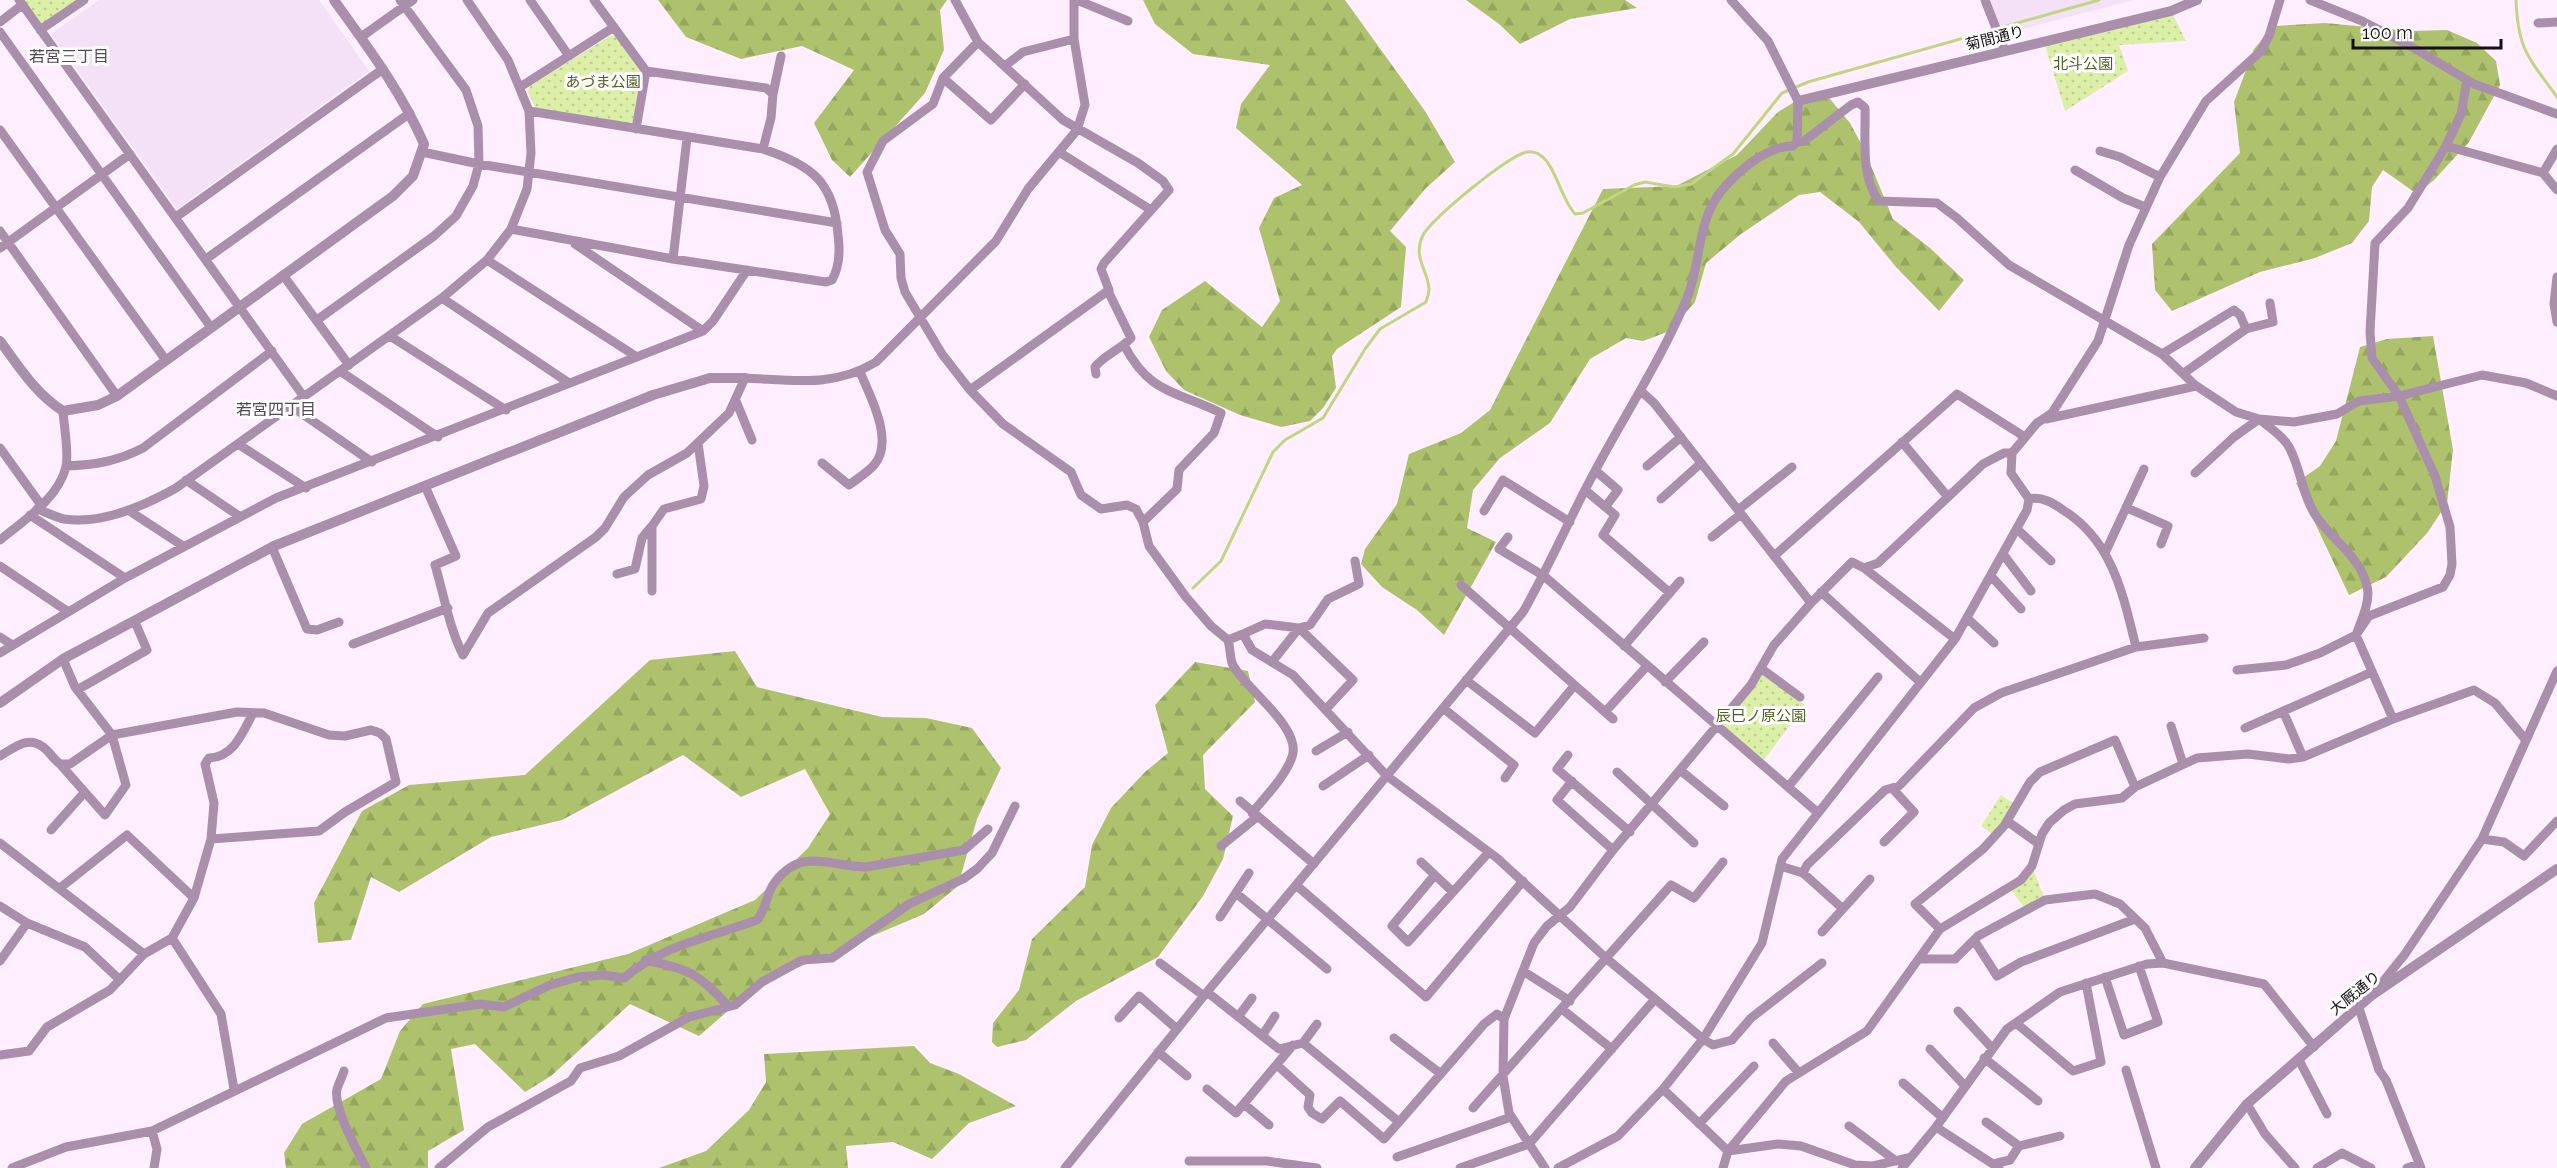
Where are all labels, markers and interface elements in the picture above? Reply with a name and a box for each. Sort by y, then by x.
scale bar [2353,12,2502,50]
street label: 菊間通り [1964,22,2026,54]
text: 100 m [2362,22,2413,43]
district label: 若宮三丁目 [29,47,109,66]
park label: 北斗公園 [2053,55,2113,73]
park label: あづま公園 [565,73,641,91]
district label: 若宮四丁目 [236,400,316,419]
park label: 辰巳ノ原公園 [1716,707,1806,725]
street label: 大厩通り [2326,967,2384,1019]

